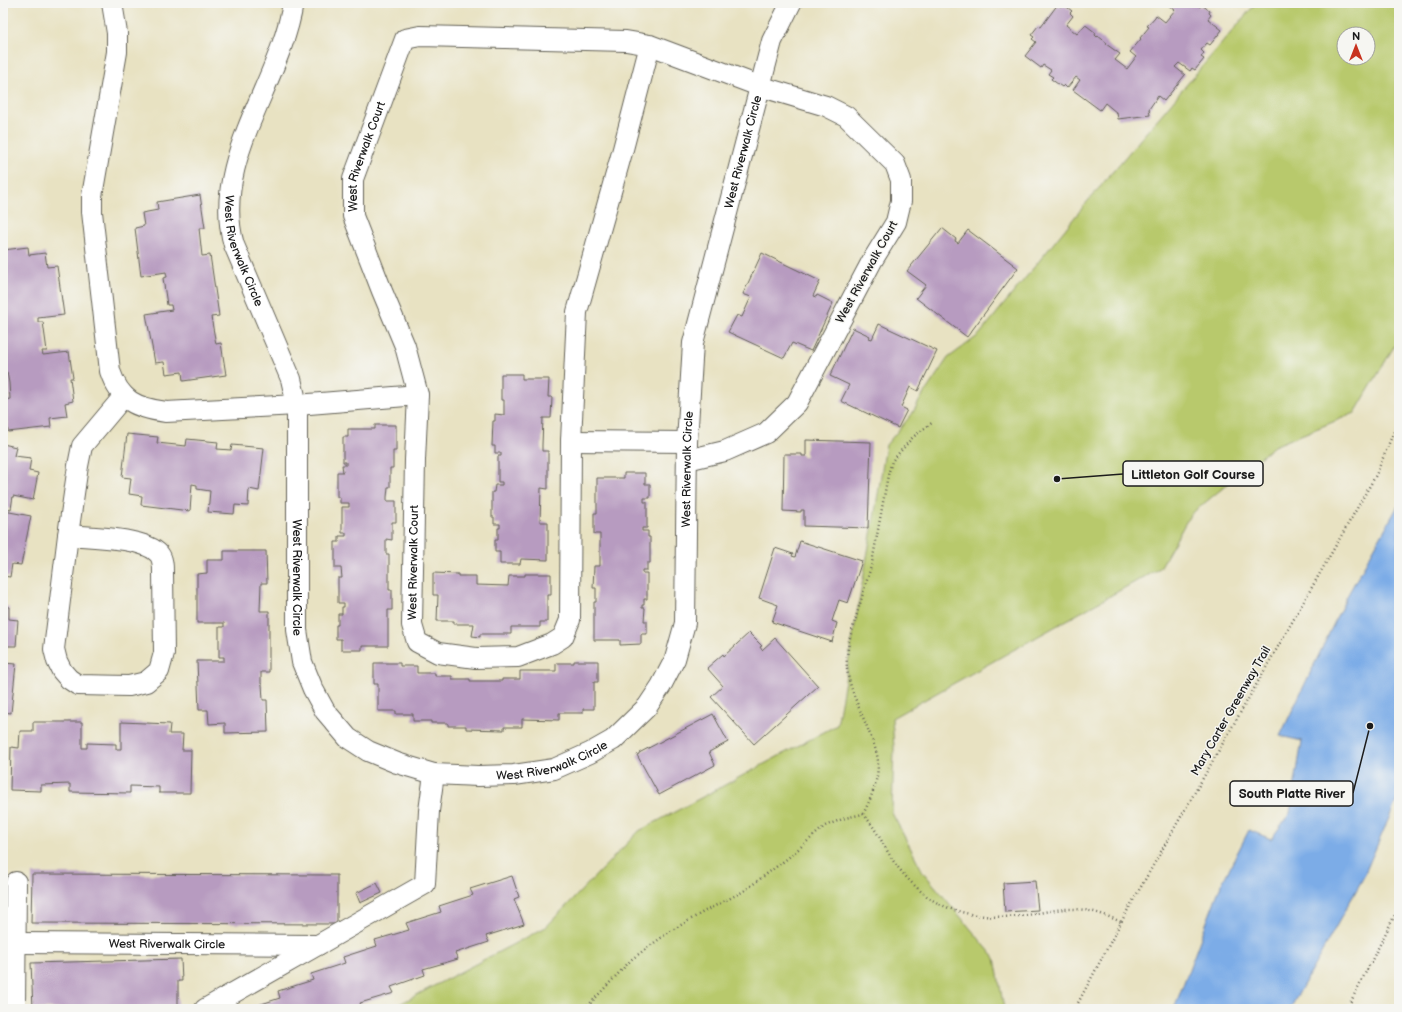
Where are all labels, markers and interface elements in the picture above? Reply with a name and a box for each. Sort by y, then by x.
north arrow [1336,26,1376,66]
text: N [1352,30,1360,43]
street label: West Riverwalk Circle [721,94,765,210]
street label: West Riverwalk Court [345,99,389,212]
street label: West Riverwalk Circle [222,194,267,309]
street label: West Riverwalk Court [833,218,902,326]
street label: West Riverwalk Circle [679,411,696,528]
callout: Littleton Golf Course [1123,461,1263,486]
text: Littleton Golf Course [1131,467,1256,483]
street label: West Riverwalk Court [405,505,422,620]
street label: West Riverwalk Circle [289,519,305,637]
street label: Mary Carter Greenway Trail [1188,644,1274,778]
street label: West Riverwalk Circle [496,737,610,783]
callout: South Platte River [1230,781,1353,806]
text: South Platte River [1239,786,1346,802]
street label: West Riverwalk Circle [109,936,225,952]

